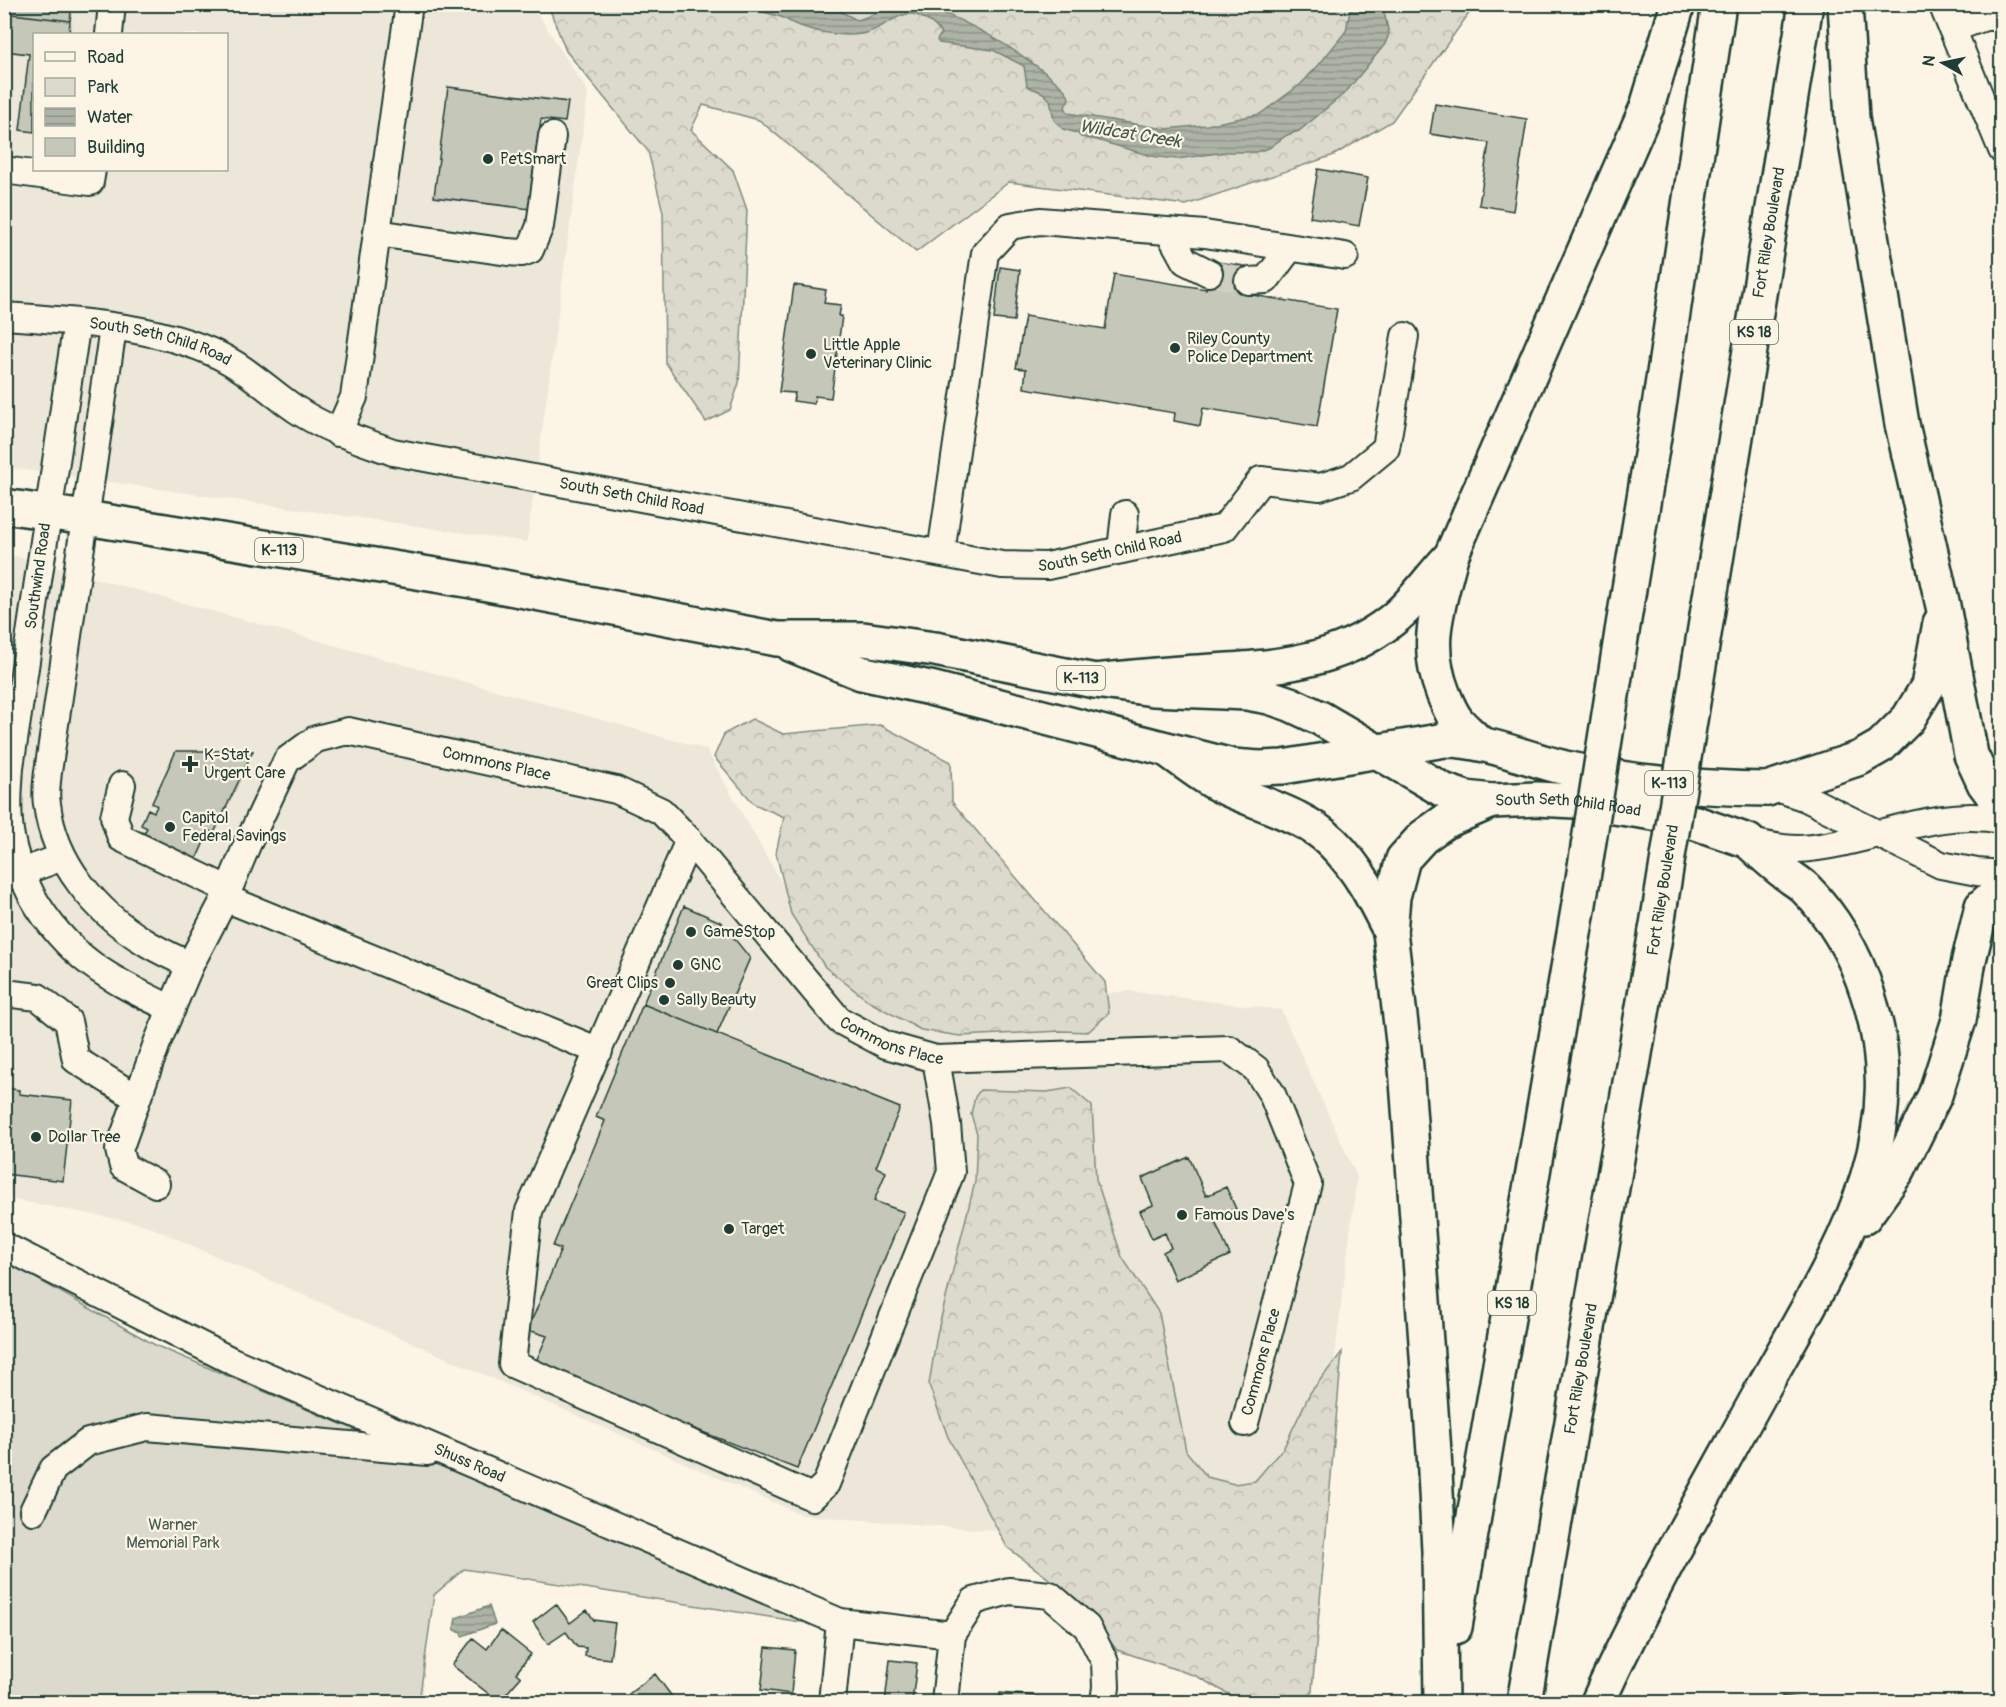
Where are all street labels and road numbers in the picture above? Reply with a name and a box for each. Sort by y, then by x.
street label: Fort Riley Boulevard [1749,166,1789,300]
street label: South Seth Child Road [88,313,235,370]
road number: KS 18 [1730,320,1778,344]
street label: South Seth Child Road [558,473,706,520]
street label: Southwind Road [21,522,55,630]
street label: South Seth Child Road [1038,527,1184,576]
road number: K-113 [255,538,303,562]
road number: K-113 [1057,666,1105,690]
street label: Commons Place [440,742,553,785]
road number: K-113 [1645,771,1693,795]
street label: South Seth Child Road [1495,789,1642,821]
street label: Fort Riley Boulevard [1643,823,1683,957]
street label: Commons Place [836,1012,944,1069]
road number: KS 18 [1488,1291,1536,1315]
street label: Fort Riley Boulevard [1560,1302,1602,1436]
street label: Commons Place [1237,1306,1285,1418]
street label: Shuss Road [431,1439,508,1487]

